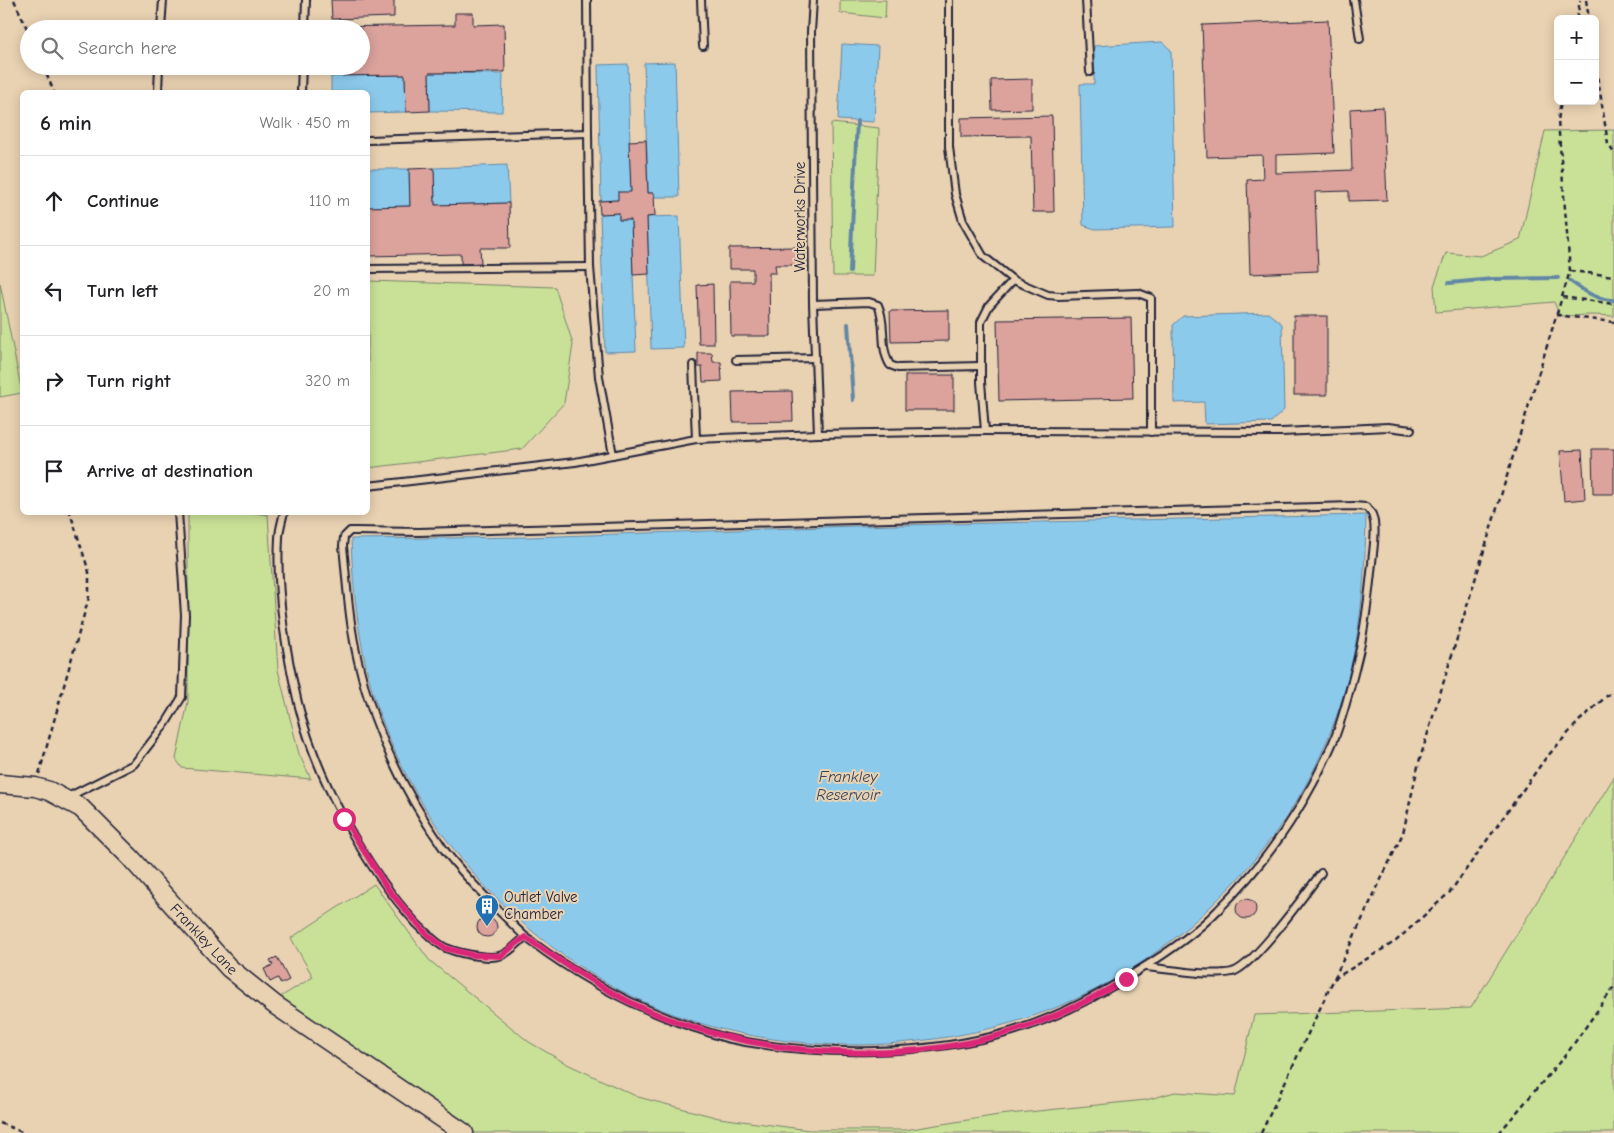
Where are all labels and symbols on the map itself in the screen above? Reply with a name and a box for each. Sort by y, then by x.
street label: Waterworks Drive [791,161,809,272]
water label: Frankley Reservoir [816,768,881,804]
route start [333,808,356,831]
place label: Outlet Valve Chamber [504,888,578,923]
building icon: Outlet Valve Chamber [474,893,500,927]
street label: Frankley Lane [166,900,242,979]
route end [1115,968,1138,991]

